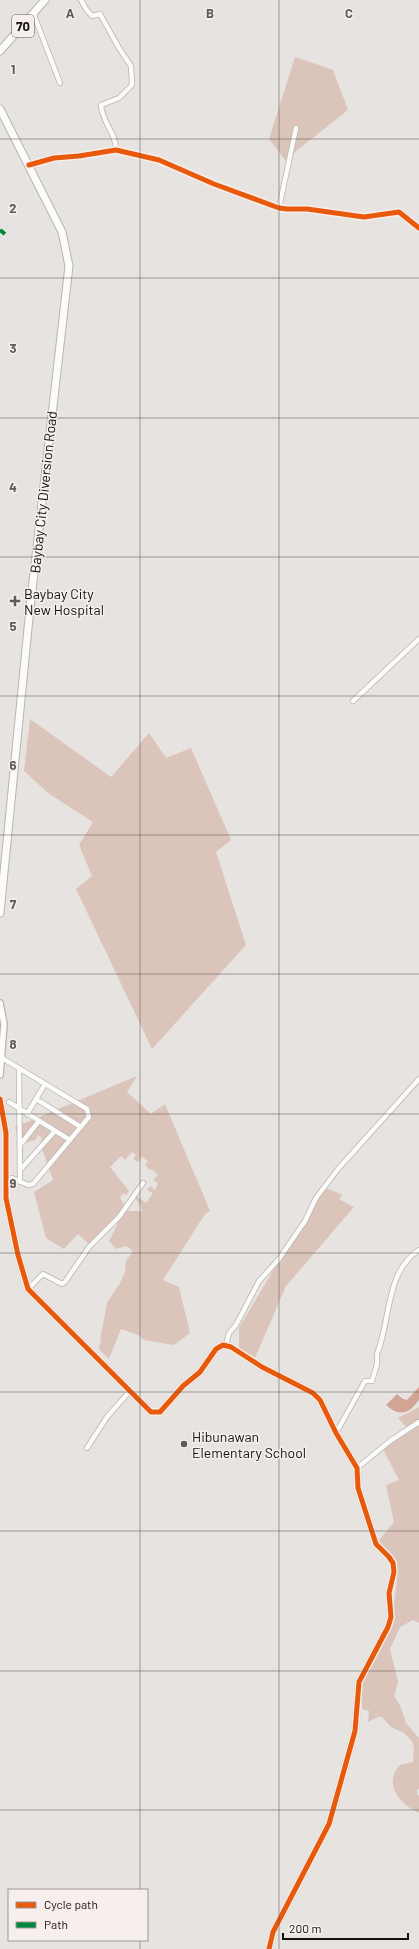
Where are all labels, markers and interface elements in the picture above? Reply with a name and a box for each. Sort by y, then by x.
text: A [66,5,75,21]
text: B [206,5,214,21]
text: C [345,5,353,21]
road number: 70 [12,15,34,37]
text: 1 [11,61,15,77]
text: 2 [9,200,17,216]
text: 3 [9,340,17,356]
street label: Baybay City Diversion Road [26,410,60,574]
text: 4 [9,479,17,495]
place label: Baybay City New Hospital [24,585,104,618]
marker: Baybay City New Hospital [9,595,21,607]
text: 5 [9,618,17,634]
text: 6 [10,757,17,773]
text: 7 [10,896,17,912]
text: 8 [9,1036,17,1052]
text: 9 [10,1175,17,1191]
place label: Hibunawan Elementary School [192,1428,306,1461]
marker: Hibunawan Elementary School [179,1439,189,1449]
legend [8,1889,148,1941]
text: Cycle path [44,1897,98,1911]
scale bar [283,1915,408,1941]
text: Path [44,1917,68,1931]
text: 200 m [289,1921,321,1935]

